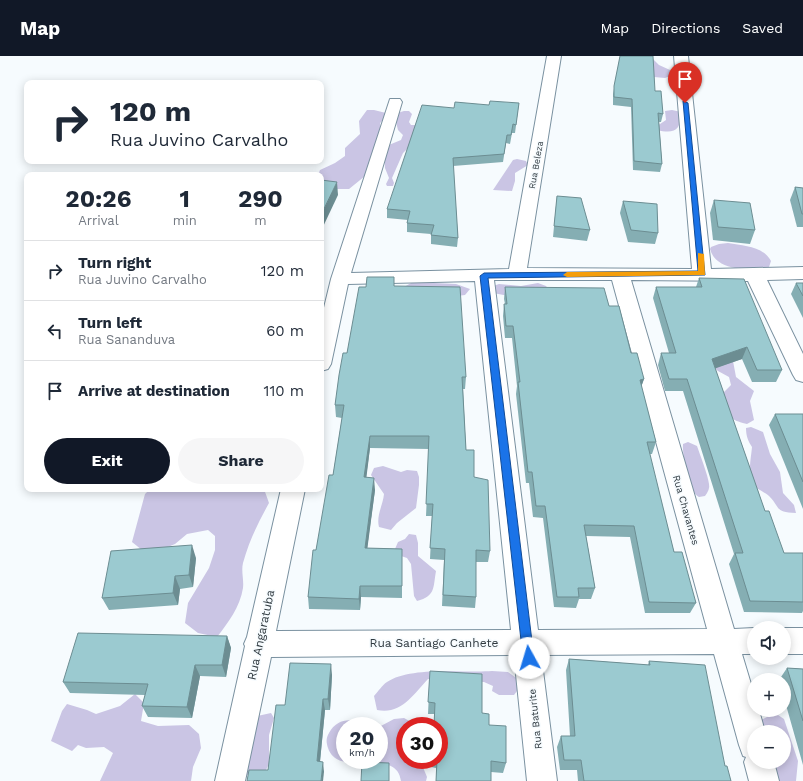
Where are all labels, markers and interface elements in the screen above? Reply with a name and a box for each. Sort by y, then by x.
text: Map [20,17,60,40]
text: Map [601,20,629,36]
text: Directions [651,20,720,36]
text: Saved [742,20,783,36]
pin [668,62,702,103]
icon: arrive [674,68,696,90]
text: 120 m [110,95,191,128]
icon: right [44,96,96,148]
text: Rua Juvino Carvalho [110,129,288,150]
street label: Rua Beleza [527,140,545,190]
text: 20:26 [65,185,131,213]
text: 1 [180,185,190,213]
text: 290 [238,185,283,213]
text: Arrival [78,213,119,228]
text: min [173,213,197,228]
text: m [254,213,267,228]
text: Turn right [78,254,151,272]
icon: right [44,260,66,282]
text: 120 m [261,262,304,280]
text: Rua Juvino Carvalho [78,272,207,287]
text: Turn left [78,314,142,332]
icon: left [44,320,66,342]
text: 60 m [266,322,304,340]
text: Rua Sananduva [78,332,175,347]
icon: arrive [44,380,66,402]
text: Arrive at destination [78,382,230,400]
text: 110 m [264,382,304,400]
button: Exit [44,438,170,484]
button: Share [178,438,304,484]
street label: Rua Chavantes [671,474,701,546]
street label: Rua Angaratuba [245,588,277,681]
map controls [747,621,791,769]
button: sound [747,621,791,665]
street label: Rua Santiago Canhete [370,636,498,650]
position arrow [508,637,550,679]
button: + [747,673,791,717]
street label: Rua Baturite [526,688,544,750]
speed limit sign: 30 [396,717,448,769]
button: − [747,725,791,769]
text: 20 [350,726,374,750]
text: km/h [349,747,375,758]

